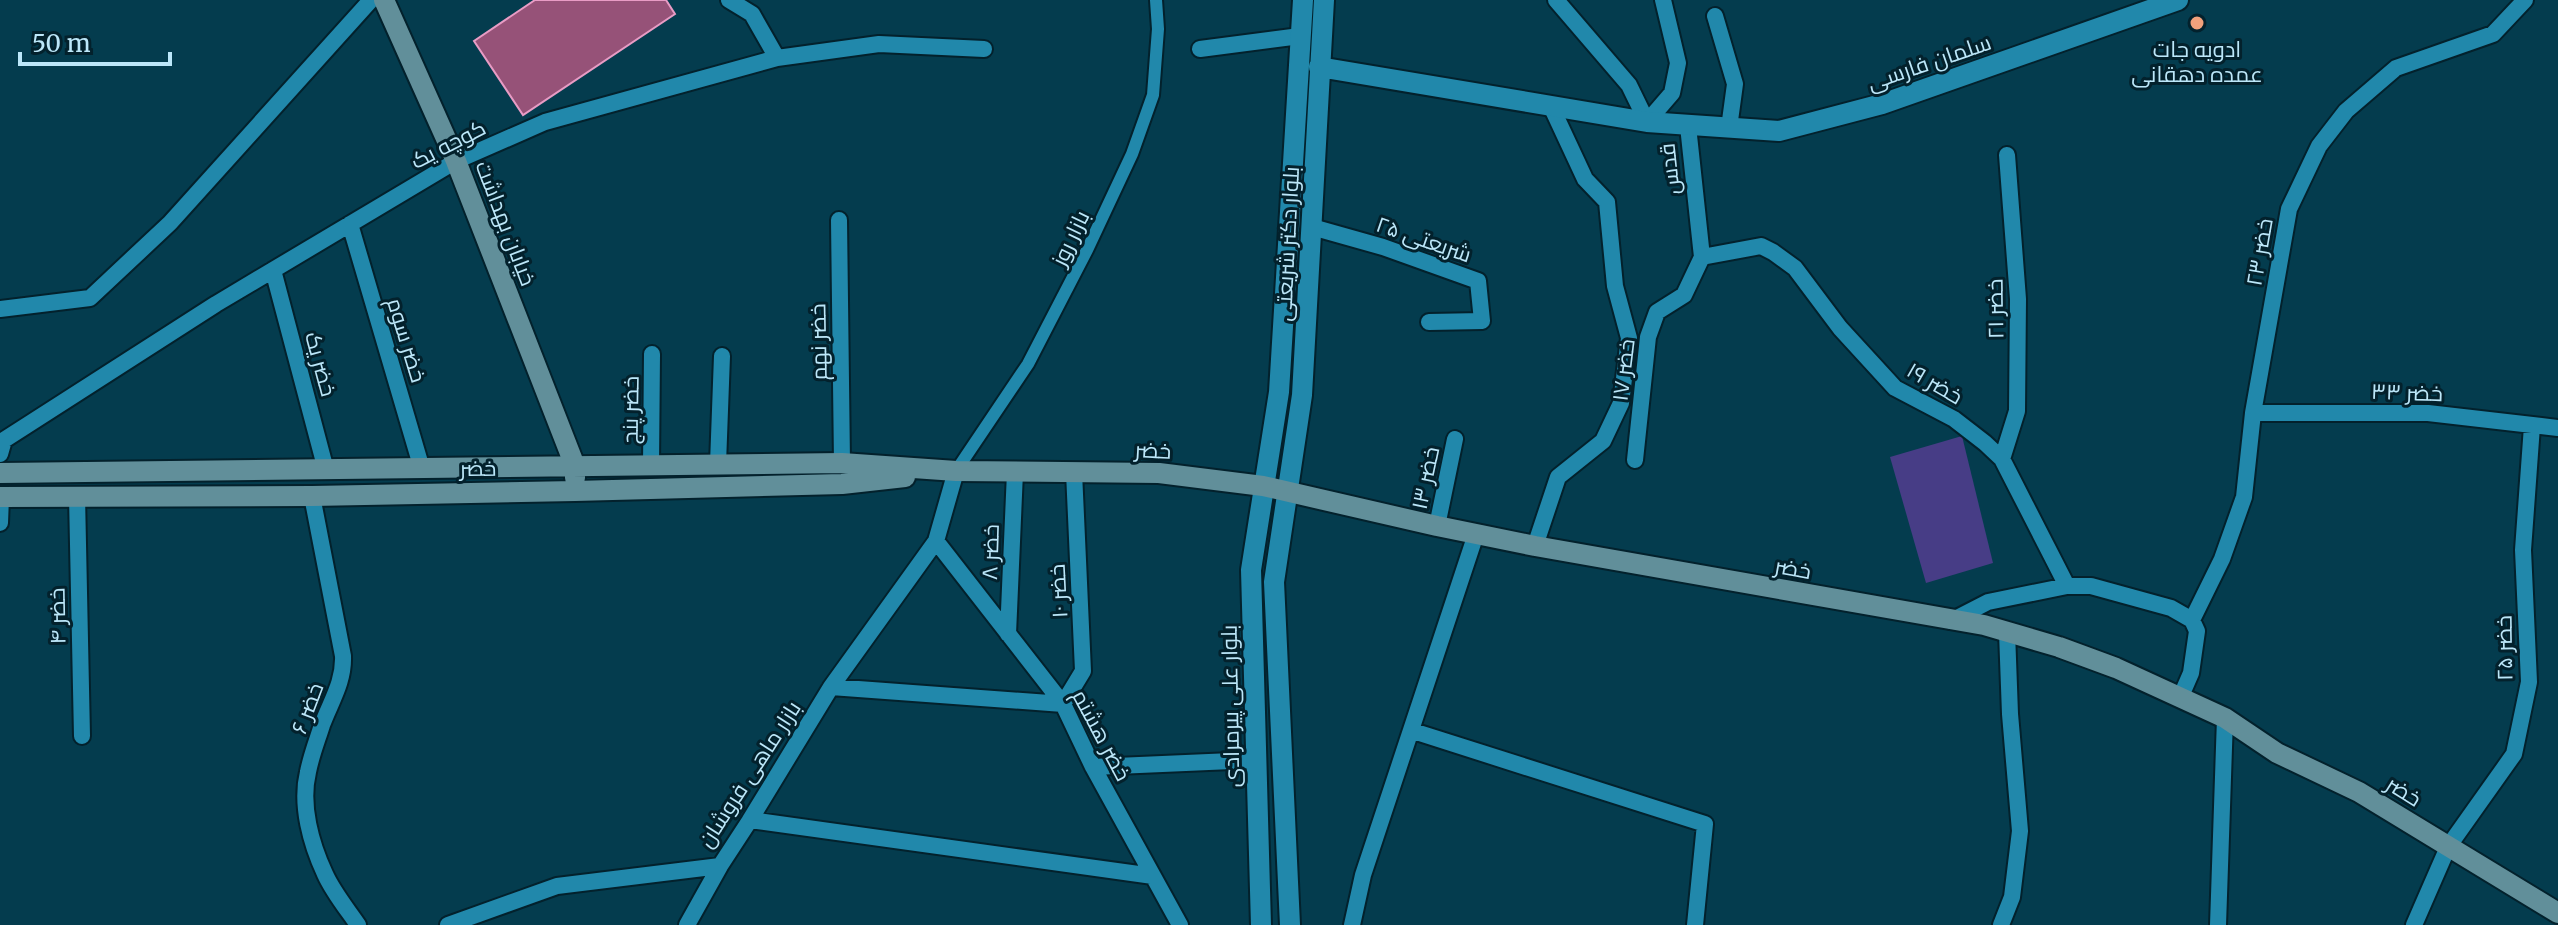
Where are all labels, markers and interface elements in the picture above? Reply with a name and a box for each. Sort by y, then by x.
marker: ادویه جات‌ عمده ‌دهقانی [2188,14,2206,32]
scale bar [20,16,170,66]
text: 50 m [32,28,91,59]
street label: سلمان فارسی [1863,28,1995,96]
place label: ادویه جات‌ عمده ‌دهقانی [2131,35,2263,88]
street label: کوچه یک [406,113,491,176]
street label: قدس [1652,142,1686,196]
street label: خیابان بهداشت [469,157,543,289]
street label: بلوار دکتر شریعتی [1269,166,1305,322]
street label: بازار روز [1044,206,1095,272]
street label: شریعتی ۲۵ [1373,210,1475,268]
street label: خضر ۲۳ [2239,216,2279,288]
street label: خضر ۲۱ [1980,279,2010,339]
street label: خضر سوم [379,294,433,386]
street label: خضر نهم [803,303,835,381]
street label: خضر یک [299,329,343,399]
street label: خضر ۱۷ [1605,337,1641,403]
street label: خضر ۱۹ [1902,356,1968,410]
street label: خضر پنج [615,376,646,444]
street label: خضر ۳۳ [2371,377,2443,407]
street label: خضر [1132,435,1172,465]
street label: خضر ۱۳ [1405,444,1445,512]
street label: خضر [457,454,497,482]
street label: خضر ۸ [975,524,1005,580]
street label: خضر [1770,551,1814,585]
street label: خضر ۱۰ [1043,563,1073,619]
street label: خضر ۴ [43,587,71,645]
street label: خضر ۲۵ [2489,615,2519,681]
street label: بلوار علی پیرمرادی [1215,624,1246,788]
street label: خضر ۶ [285,678,329,738]
street label: خضر هشتم [1065,685,1138,786]
street label: بازار ماهی فروشان [691,695,807,853]
street label: خضر [2379,768,2427,813]

